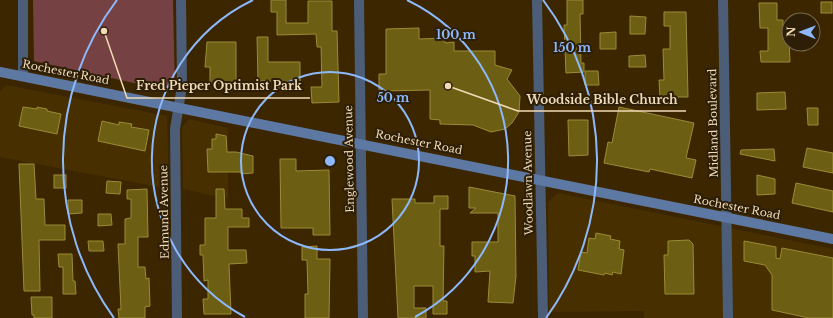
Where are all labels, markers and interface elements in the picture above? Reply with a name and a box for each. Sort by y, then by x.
north arrow [781,12,821,52]
text: N [784,26,798,37]
text: 100 m [436,27,477,42]
text: 150 m [553,40,592,55]
street label: Rochester Road [21,57,111,87]
street label: Midland Boulevard [705,68,721,178]
callout: Fred Pieper Optimist Park [127,74,310,98]
text: Fred Pieper Optimist Park [136,78,303,93]
callout: Woodside Bible Church [518,87,686,111]
text: 50 m [377,90,410,105]
text: Woodside Bible Church [525,92,678,107]
street label: Englewood Avenue [341,105,357,213]
street label: Rochester Road [374,127,464,157]
street label: Woodlawn Avenue [520,130,536,237]
centre of rings [323,154,337,168]
street label: Edmund Avenue [156,165,172,259]
street label: Rochester Road [692,192,782,222]

